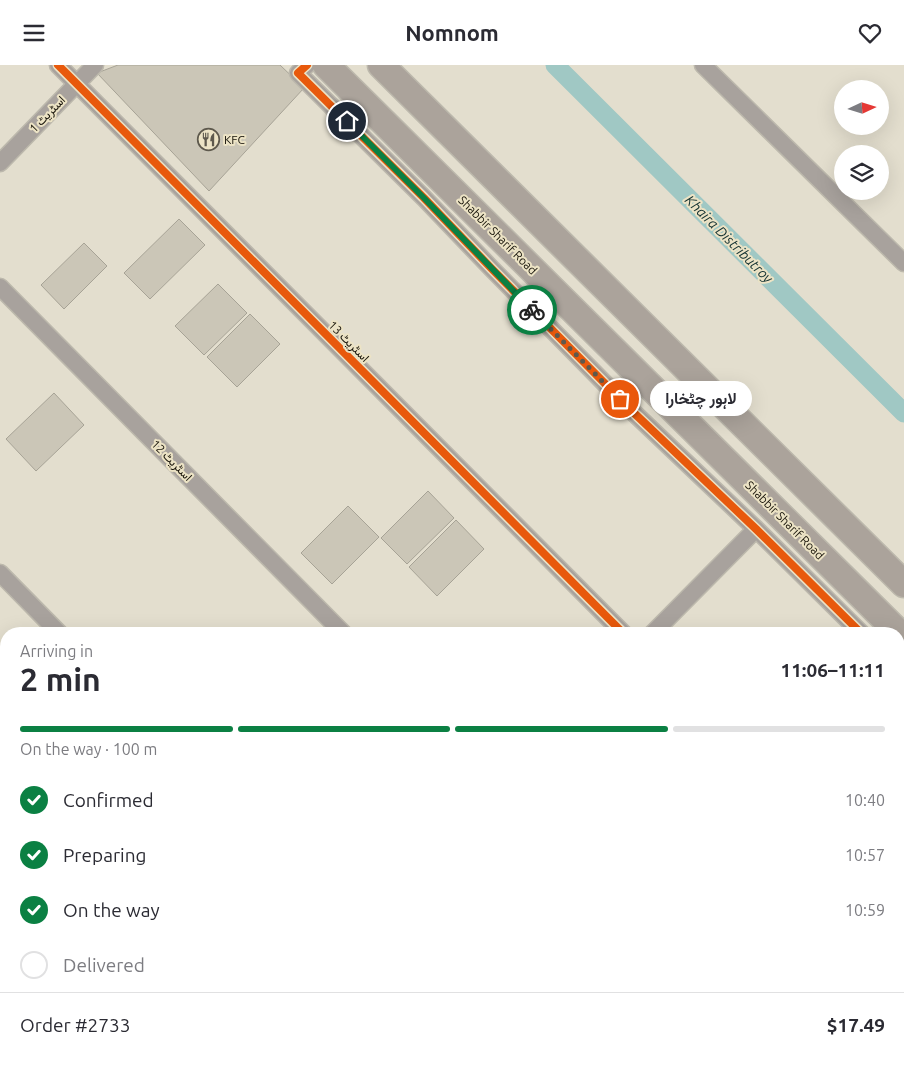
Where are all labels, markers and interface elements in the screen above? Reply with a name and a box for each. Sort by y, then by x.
icon: menu [20,19,48,47]
icon: heart [856,19,884,47]
text: Nomnom [405,20,499,45]
north arrow [834,80,889,135]
map controls [834,80,889,200]
street label: اسٹریٹ 1 [27,93,69,136]
pin [326,100,368,142]
icon: home [333,107,361,135]
restaurant icon: KFC [196,127,220,151]
place label: KFC [224,133,246,146]
button: layers [834,145,889,200]
water label: Khaira Distributroy [682,192,776,286]
street label: Shabbir Sharif Road [456,193,540,277]
courier [507,285,557,335]
icon: bike [518,296,546,324]
street label: اسٹریٹ 13 [325,318,372,365]
pin [599,378,641,420]
callout: لاہور چٹخارا [650,381,752,417]
icon: bag [606,385,634,413]
text: لاہور چٹخارا [665,389,737,407]
street label: اسٹریٹ 12 [148,437,195,484]
street label: Shabbir Sharif Road [743,478,827,562]
text: Arriving in [20,642,93,660]
text: 11:06–11:11 [780,659,885,681]
text: 2 min [20,661,101,697]
text: On the way · 100 m [20,740,157,758]
icon: check [20,786,48,814]
text: Confirmed [63,789,154,811]
text: 10:40 [845,791,885,809]
icon: check [20,841,48,869]
text: Preparing [63,844,147,866]
text: 10:57 [845,846,885,864]
icon: check [20,896,48,924]
text: On the way [63,899,160,921]
text: 10:59 [845,901,885,919]
text: Delivered [63,954,145,976]
text: Order #2733 [20,1014,130,1036]
text: $17.49 [827,1014,885,1036]

